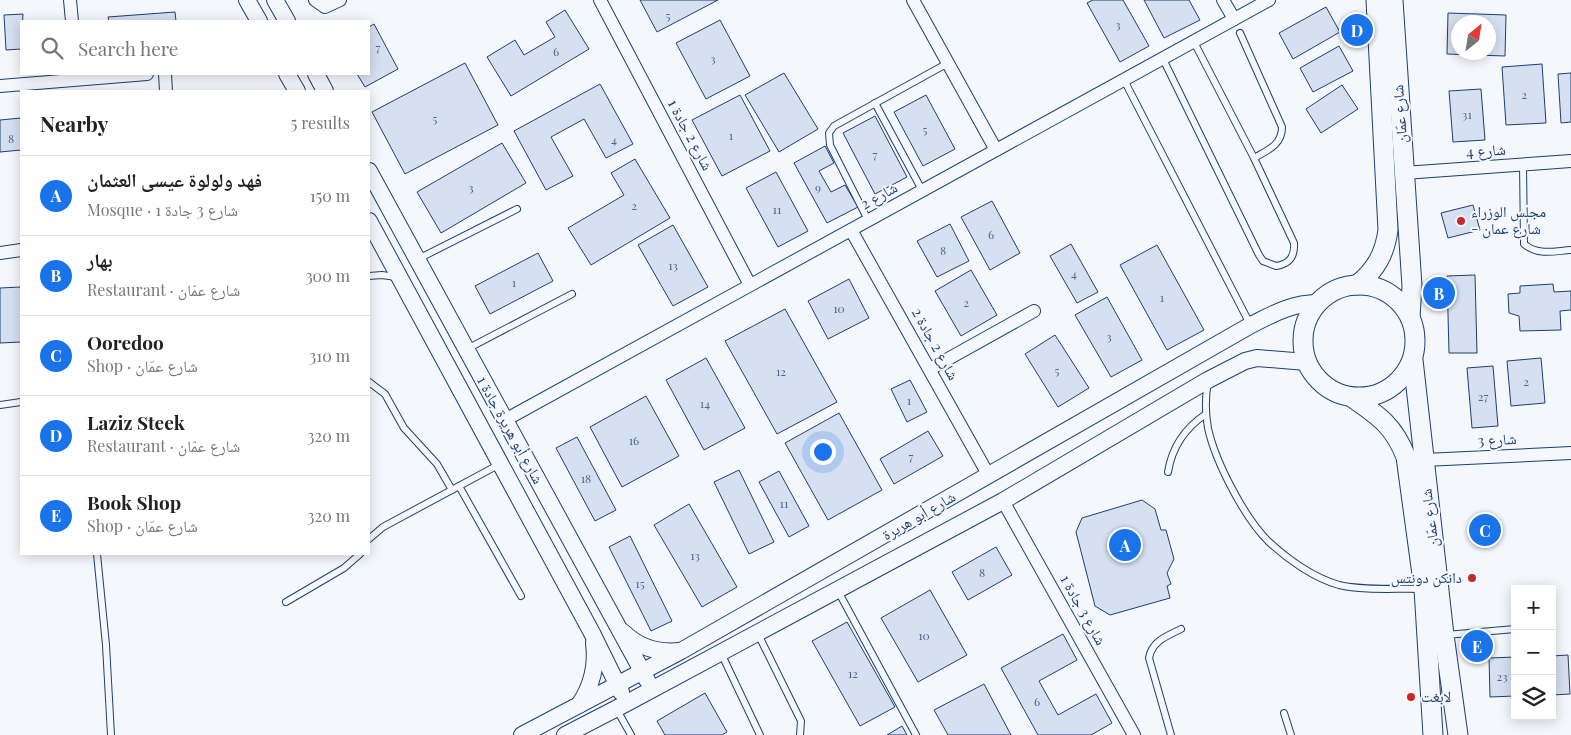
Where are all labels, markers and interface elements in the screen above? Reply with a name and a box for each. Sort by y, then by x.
house number: 5 [666,7,671,23]
pin: D [1341,11,1373,49]
north arrow [1451,15,1496,60]
house number: 3 [1115,16,1121,32]
search box [20,20,370,75]
icon: search [38,34,66,62]
text: Search here [78,35,178,61]
house number: 7 [376,39,381,55]
house number: 6 [553,43,559,59]
house number: 3 [710,50,716,66]
street label: شارع عمّان [1387,84,1412,144]
house number: 2 [1521,86,1527,102]
street label: شارع 2 جادة 1 [663,95,718,174]
house number: 31 [1462,106,1472,122]
text: Nearby [40,109,109,137]
house number: 5 [433,110,438,126]
text: 5 results [291,112,350,133]
house number: 5 [923,121,928,137]
house number: 1 [729,127,734,143]
house number: 8 [8,130,14,146]
house number: 4 [611,131,617,147]
street label: شارع 4 [1465,139,1507,162]
house number: 7 [873,146,878,162]
text: فهد ولولوة عيسى العثمان [87,166,262,192]
street label: شارع 2 [856,177,901,214]
house number: 3 [468,179,474,195]
house number: 9 [815,179,821,195]
text: A [51,185,61,206]
text: 150 m [310,185,350,206]
house number: 2 [631,197,637,213]
text: Mosque · شارع 3 جادة 1 [87,199,238,220]
house number: 11 [773,201,782,217]
place label: مجلس الوزراء - شارع عمان [1471,201,1546,239]
marker: مجلس الوزراء - شارع عمان [1455,215,1467,227]
house number: 6 [988,226,994,242]
house number: 8 [940,242,946,258]
text: بهار [87,246,112,272]
house number: 13 [668,257,678,273]
text: B [51,265,61,286]
text: 300 m [305,265,350,286]
house number: 4 [1071,265,1077,281]
house number: 1 [512,274,517,290]
pin: B [1423,274,1455,312]
text: Restaurant · شارع عمّان [87,279,240,300]
house number: 1 [1160,289,1165,305]
house number: 2 [963,294,969,310]
house number: 10 [833,300,845,316]
street label: شارع 2 جادة 2 [907,304,964,384]
house number: 3 [1106,328,1112,344]
text: Ooredoo [87,329,164,355]
text: C [50,345,62,366]
text: 310 m [309,345,350,366]
text: Shop · شارع عمّان [87,355,198,376]
house number: 5 [1055,362,1060,378]
house number: 12 [776,363,786,379]
street label: شارع أبو هريرة جادة 1 [472,372,549,488]
house number: 2 [1523,373,1529,389]
house number: 27 [1478,388,1488,404]
house number: 1 [907,392,912,408]
house number: 14 [700,395,710,411]
text: Laziz Steek [87,409,185,435]
text: D [50,425,62,446]
text: 320 m [307,425,350,446]
street label: شارع 3 [1477,428,1517,451]
house number: 16 [629,432,639,448]
text: Restaurant · شارع عمّان [87,435,240,456]
your location [810,439,836,465]
house number: 7 [909,448,914,464]
house number: 18 [581,470,591,486]
street label: شارع أبو هريرة [878,486,959,545]
street label: شارع عمّان [1415,488,1443,548]
text: Book Shop [87,489,181,515]
house number: 11 [780,495,789,511]
text: E [51,505,61,526]
text: 320 m [307,505,350,526]
pin: C [1469,511,1501,549]
text: Shop · شارع عمّان [87,515,198,536]
pin: A [1109,526,1141,564]
house number: 13 [690,547,700,563]
house number: 8 [979,564,985,580]
place label: دانكن دونتس [1391,567,1462,588]
street label: شارع 3 جادة 1 [1055,571,1112,649]
marker: دانكن دونتس [1466,572,1478,584]
house number: 15 [635,575,645,591]
map controls [1511,585,1556,720]
button: + [1511,585,1556,630]
house number: 10 [918,627,930,643]
pin: E [1461,627,1493,665]
button: − [1511,630,1556,675]
house number: 12 [848,665,858,681]
house number: 23 [1496,668,1508,684]
button: layers [1511,675,1556,720]
place label: لابغت [1421,686,1451,706]
marker: لابغت [1405,691,1417,703]
house number: 6 [1034,693,1040,709]

